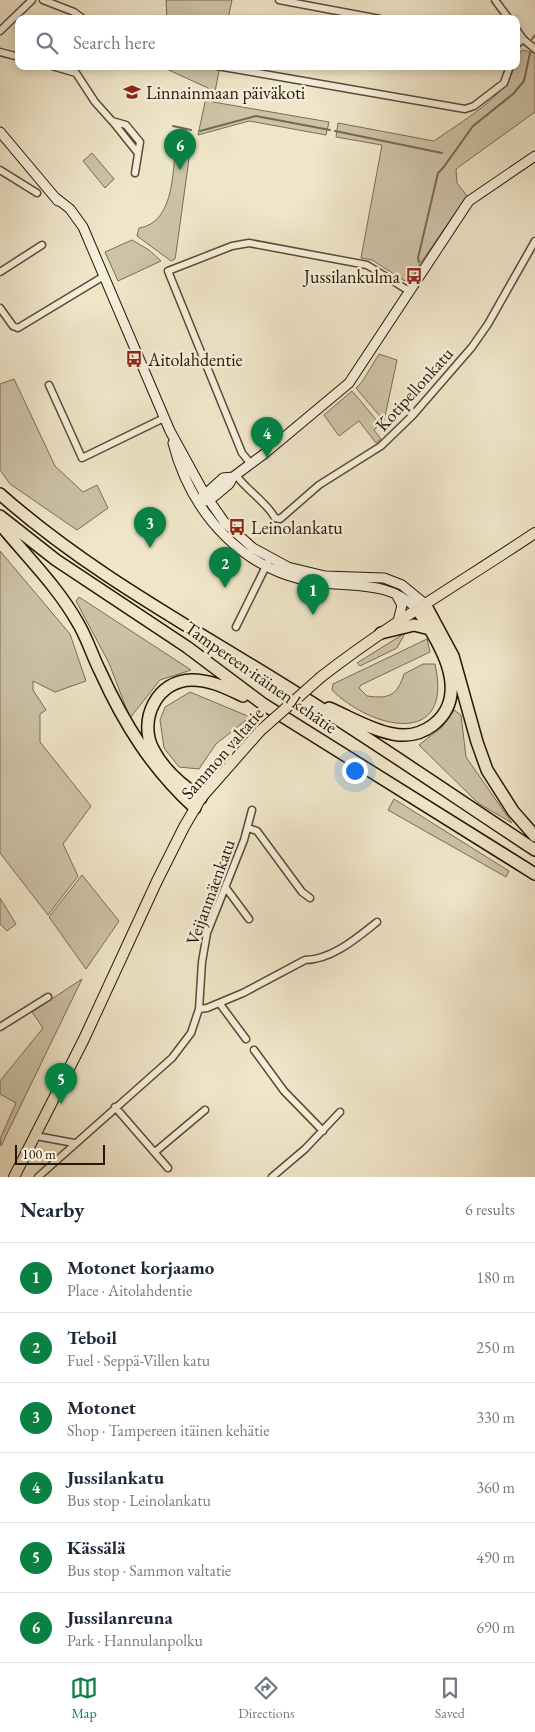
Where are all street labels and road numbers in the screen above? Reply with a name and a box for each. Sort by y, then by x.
street label: Kotipellonkatu [370,342,458,436]
street label: Tampereen itäinen kehätie [180,616,342,738]
street label: Sammon valtatie [176,702,268,804]
street label: Veijanmäenkatu [180,835,240,948]

